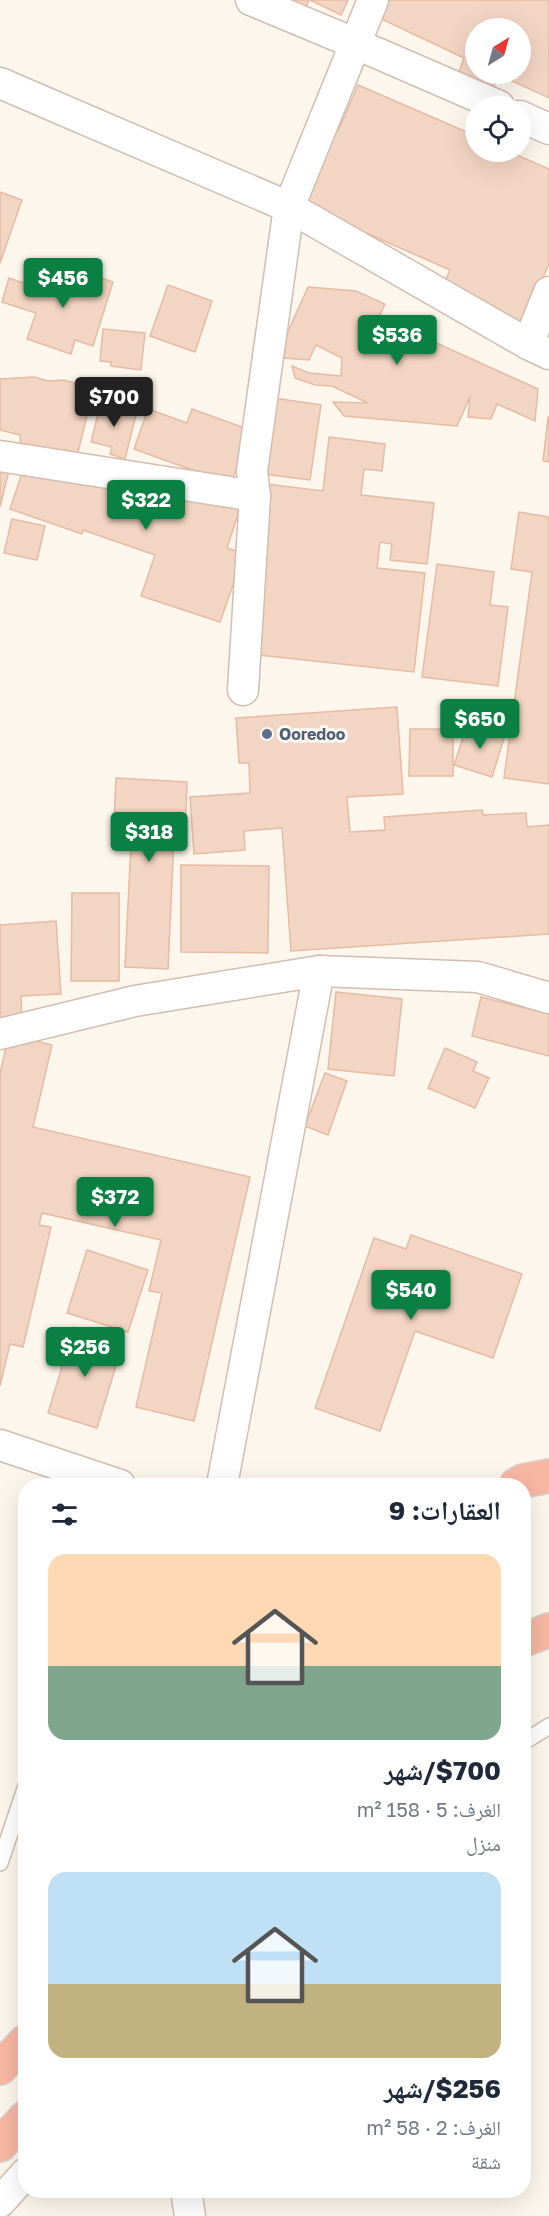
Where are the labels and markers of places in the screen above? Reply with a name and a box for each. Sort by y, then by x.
pin: $456 [27,258,99,309]
pin: $536 [361,315,433,366]
pin: $700 [78,377,150,428]
pin: $322 [110,480,182,531]
pin: $650 [444,699,516,750]
place label: Ooredoo [279,724,346,744]
marker: Ooredoo [260,727,274,741]
pin: $318 [113,812,185,863]
pin: $372 [79,1177,151,1228]
pin: $540 [375,1270,447,1321]
pin: $256 [49,1327,121,1378]

